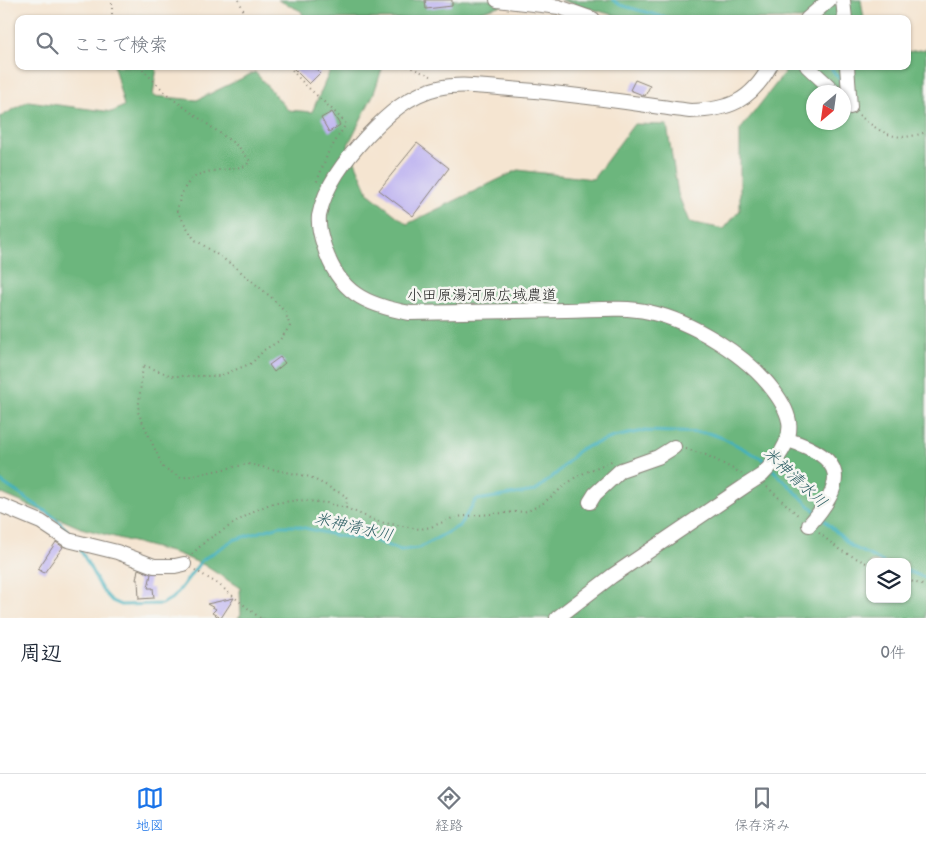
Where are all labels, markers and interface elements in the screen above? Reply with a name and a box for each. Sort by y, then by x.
search box [15,15,911,70]
icon: search [33,29,61,57]
text: ここで検索 [73,34,168,57]
north arrow [806,85,851,130]
street label: 小田原湯河原広域農道 [407,286,557,305]
water label: 米神清水川 [759,444,831,512]
water label: 米神清水川 [313,509,395,546]
map controls [866,558,911,603]
button: layers [866,558,911,603]
text: 周辺 [20,641,62,666]
text: 0件 [881,644,906,663]
tab: 地図 [136,784,164,834]
tab: 経路 [435,784,463,834]
tab: 保存済み [734,784,790,834]

